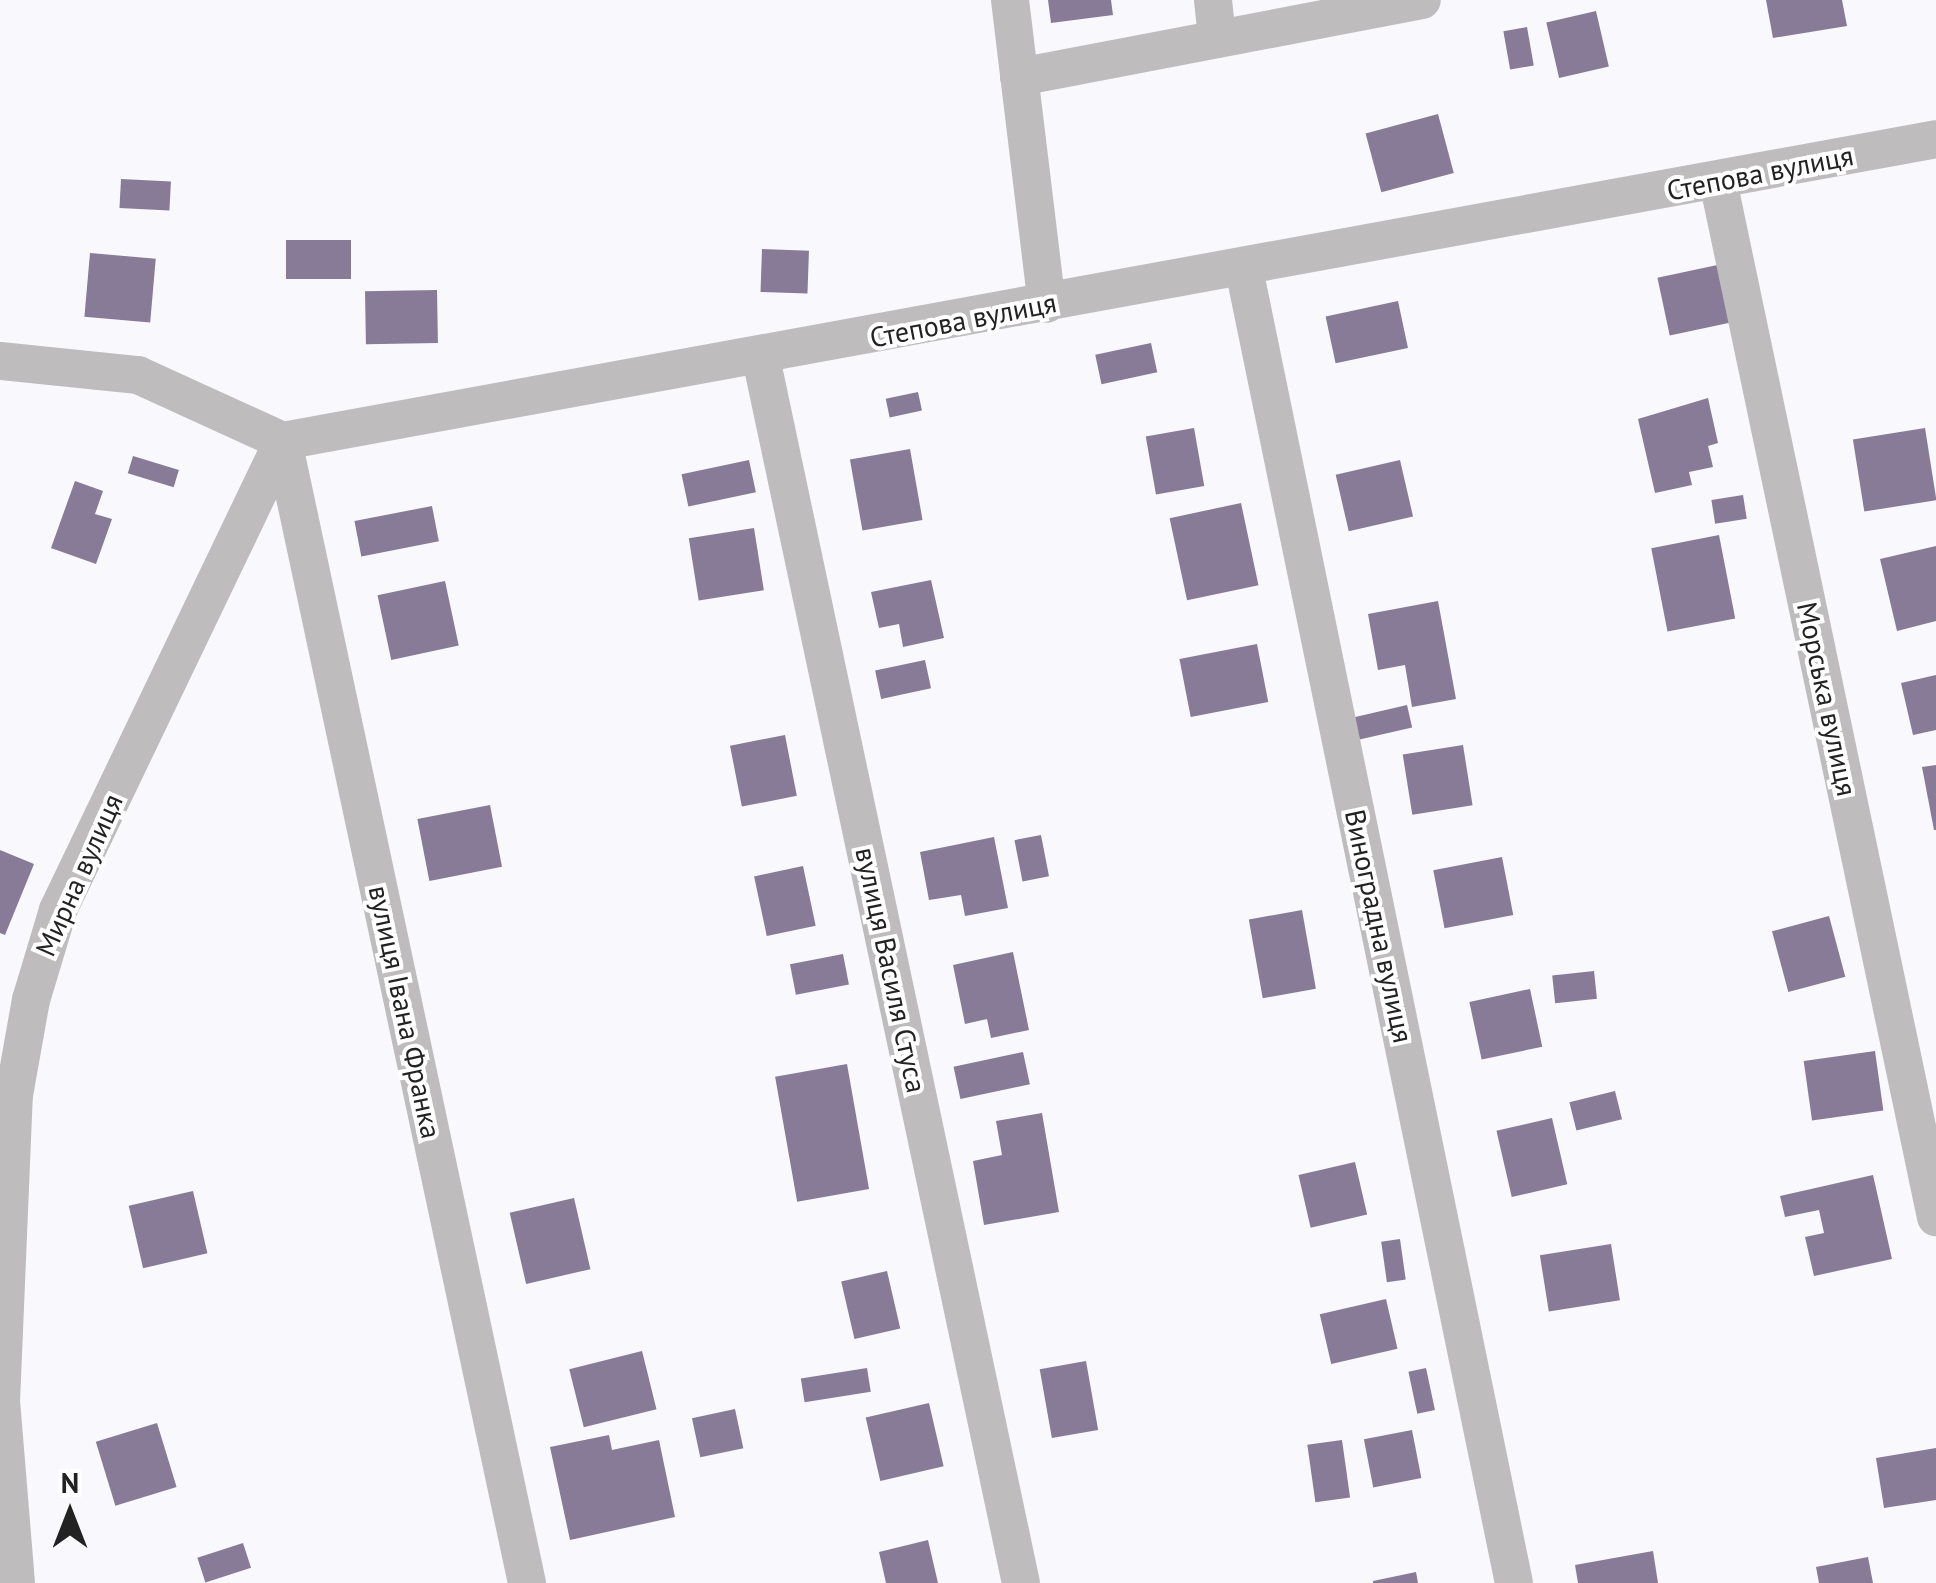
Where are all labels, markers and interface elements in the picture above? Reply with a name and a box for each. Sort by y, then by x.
street label: Степова вулиця [1664,138,1856,208]
street label: Степова вулиця [867,285,1059,355]
street label: Морська вулиця [1790,599,1864,799]
street label: Мирна вулиця [28,789,130,961]
street label: Виноградна вулиця [1338,806,1420,1046]
street label: вулиця Василя Стуса [849,844,933,1096]
street label: вулиця Івана Франка [362,882,448,1142]
north arrow [20,1463,120,1563]
text: N [61,1464,79,1501]

